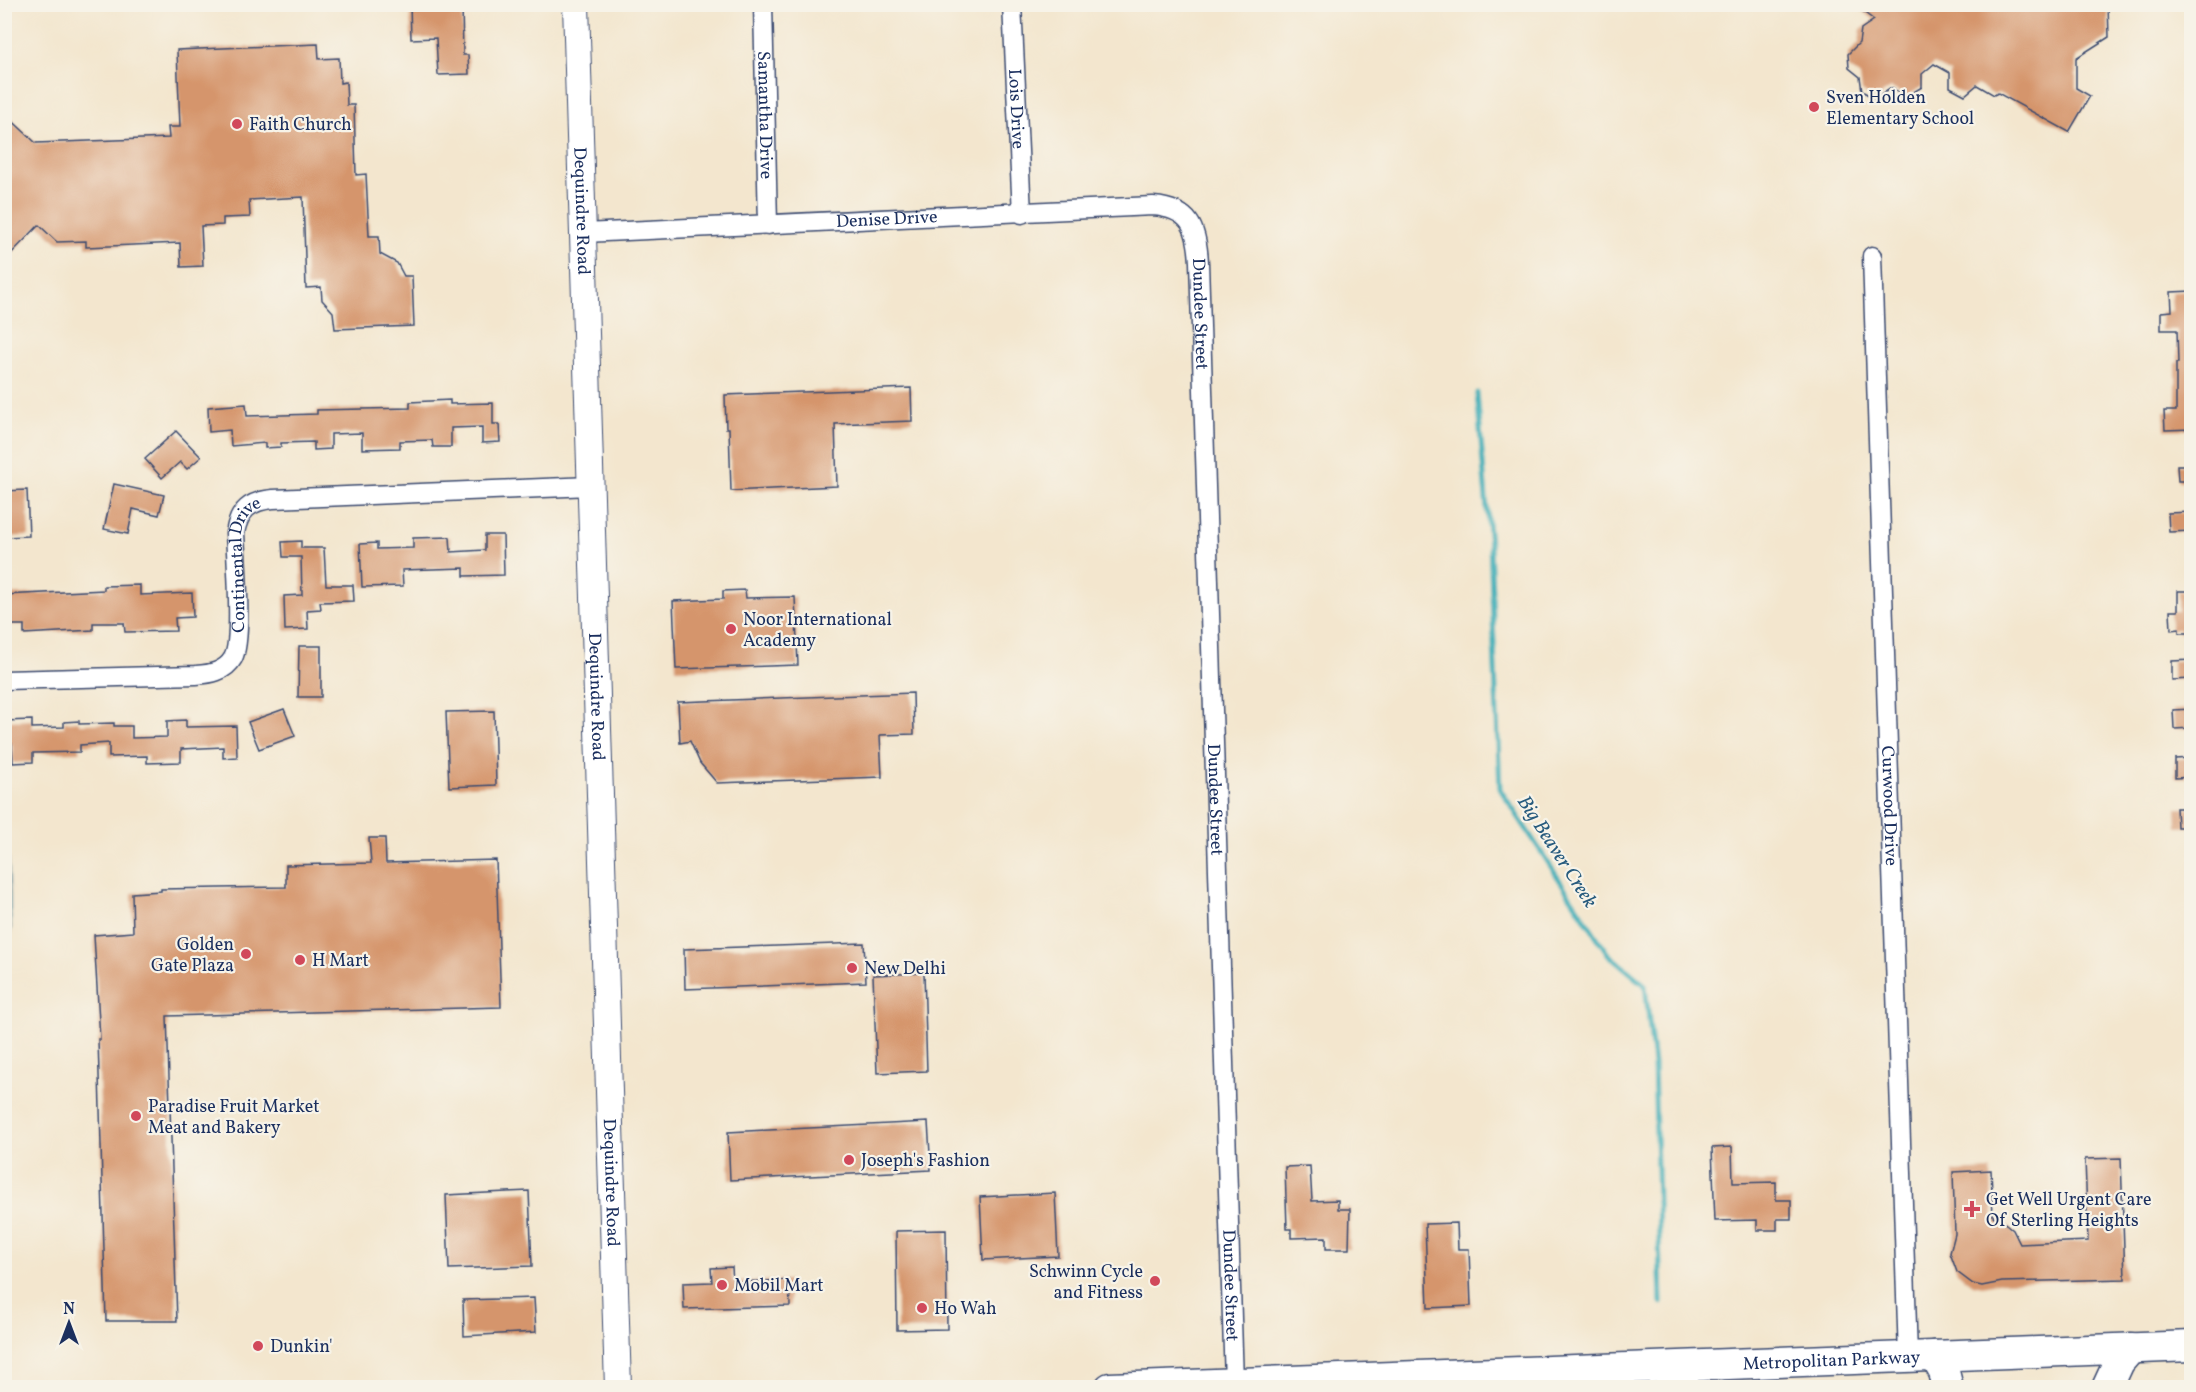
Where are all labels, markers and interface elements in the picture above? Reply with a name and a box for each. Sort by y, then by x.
street label: Samantha Drive [750,51,778,179]
street label: Lois Drive [1001,68,1030,150]
place label: Sven Holden Elementary School [1826,86,1974,132]
marker: Sven Holden Elementary School [1807,100,1821,114]
place label: Faith Church [249,113,352,138]
marker: Faith Church [230,117,244,131]
street label: Dequindre Road [566,146,595,275]
street label: Denise Drive [835,205,938,235]
street label: Dundee Street [1185,257,1213,370]
street label: Continental Drive [224,491,265,633]
place label: Noor International Academy [743,608,892,654]
marker: Noor International Academy [724,622,738,636]
street label: Dequindre Road [581,632,610,761]
street label: Dundee Street [1200,743,1229,856]
street label: Curwood Drive [1874,745,1903,866]
water label: Big Beaver Creek [1509,790,1603,914]
place label: Golden Gate Plaza [151,933,234,979]
marker: Golden Gate Plaza [239,947,253,961]
place label: H Mart [312,949,369,974]
marker: H Mart [293,953,307,967]
place label: New Delhi [864,957,946,982]
marker: New Delhi [845,961,859,975]
place label: Paradise Fruit Market Meat and Bakery [148,1095,320,1141]
marker: Paradise Fruit Market Meat and Bakery [129,1109,143,1123]
street label: Dequindre Road [596,1118,625,1247]
place label: Joseph's Fashion [861,1149,990,1174]
marker: Joseph's Fashion [842,1153,856,1167]
place label: Get Well Urgent Care Of Sterling Heights [1986,1188,2151,1234]
marker: Get Well Urgent Care Of Sterling Heights [1963,1200,1981,1218]
street label: Dundee Street [1215,1229,1244,1342]
place label: Schwinn Cycle and Fitness [1029,1260,1143,1306]
place label: Mobil Mart [734,1274,824,1299]
marker: Schwinn Cycle and Fitness [1148,1274,1162,1288]
marker: Mobil Mart [715,1278,729,1292]
north arrow [39,1293,99,1353]
place label: Ho Wah [934,1297,997,1322]
text: N [63,1299,75,1321]
marker: Ho Wah [915,1301,929,1315]
place label: Dunkin' [270,1335,333,1360]
marker: Dunkin' [251,1339,265,1353]
street label: Metropolitan Parkway [1742,1346,1921,1377]

